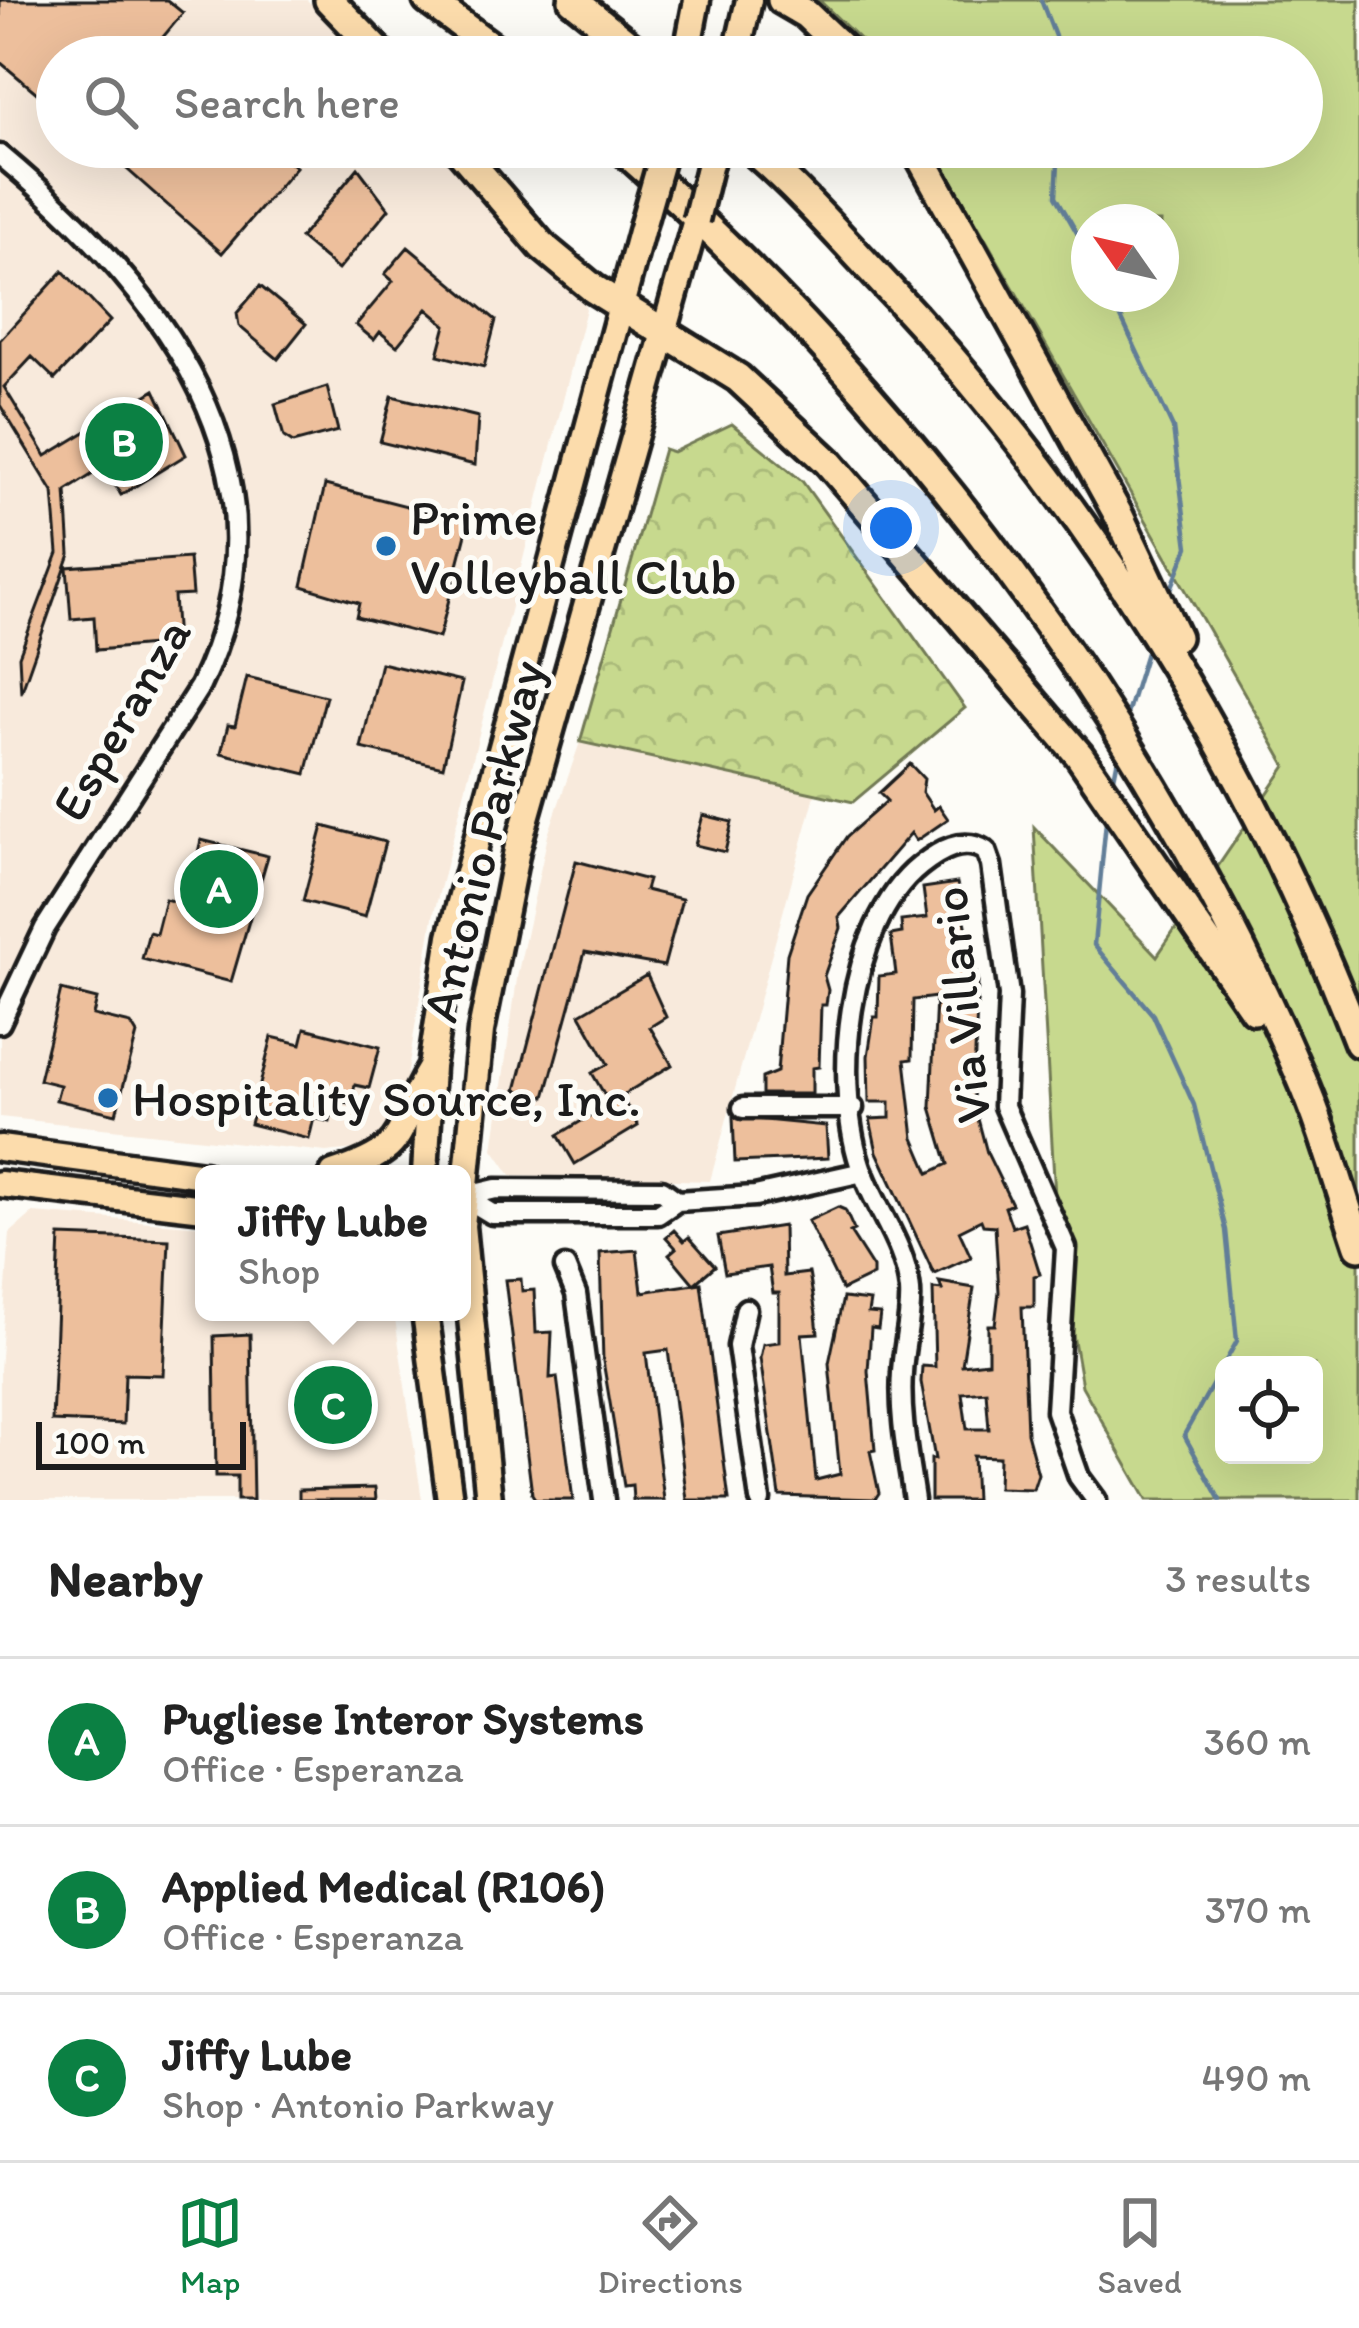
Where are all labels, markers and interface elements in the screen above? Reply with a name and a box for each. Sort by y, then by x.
search box [36,36,1323,168]
icon: search [78,69,144,135]
text: Search here [174,75,400,129]
north arrow [1071,204,1179,312]
pin: B [85,397,163,487]
place label: Prime Volleyball Club [410,487,737,607]
your location [861,498,921,558]
marker: Prime Volleyball Club [373,533,399,559]
street label: Esperanza [39,607,203,831]
street label: Antonio Parkway [409,654,557,1028]
pin: A [180,844,258,934]
street label: Via Villario [918,884,1004,1126]
place label: Hospitality Source, Inc. [132,1068,641,1129]
marker: Hospitality Source, Inc. [95,1085,121,1111]
popup [195,1165,471,1321]
text: Jiffy Lube [238,1193,428,1247]
text: Shop [238,1247,320,1294]
map controls [1215,1356,1323,1464]
button: locate [1215,1356,1323,1464]
pin: C [294,1360,372,1450]
scale bar [36,1416,246,1469]
text: 100 m [54,1423,145,1462]
text: Nearby [48,1548,203,1609]
text: 3 results [1165,1555,1311,1602]
text: Pugliese Interor Systems [162,1691,644,1745]
text: A [75,1718,99,1765]
text: 360 m [1204,1718,1311,1765]
text: Office · Esperanza [162,1745,464,1792]
text: Applied Medical (R106) [162,1859,605,1913]
text: B [74,1886,100,1933]
text: 370 m [1205,1886,1311,1933]
text: Office · Esperanza [162,1913,464,1960]
text: Jiffy Lube [162,2027,352,2081]
text: C [74,2054,100,2101]
text: 490 m [1202,2054,1311,2101]
text: Shop · Antonio Parkway [162,2081,554,2128]
tab: Map [177,2190,243,2301]
tab: Directions [598,2190,743,2301]
tab: Saved [1098,2190,1182,2301]

